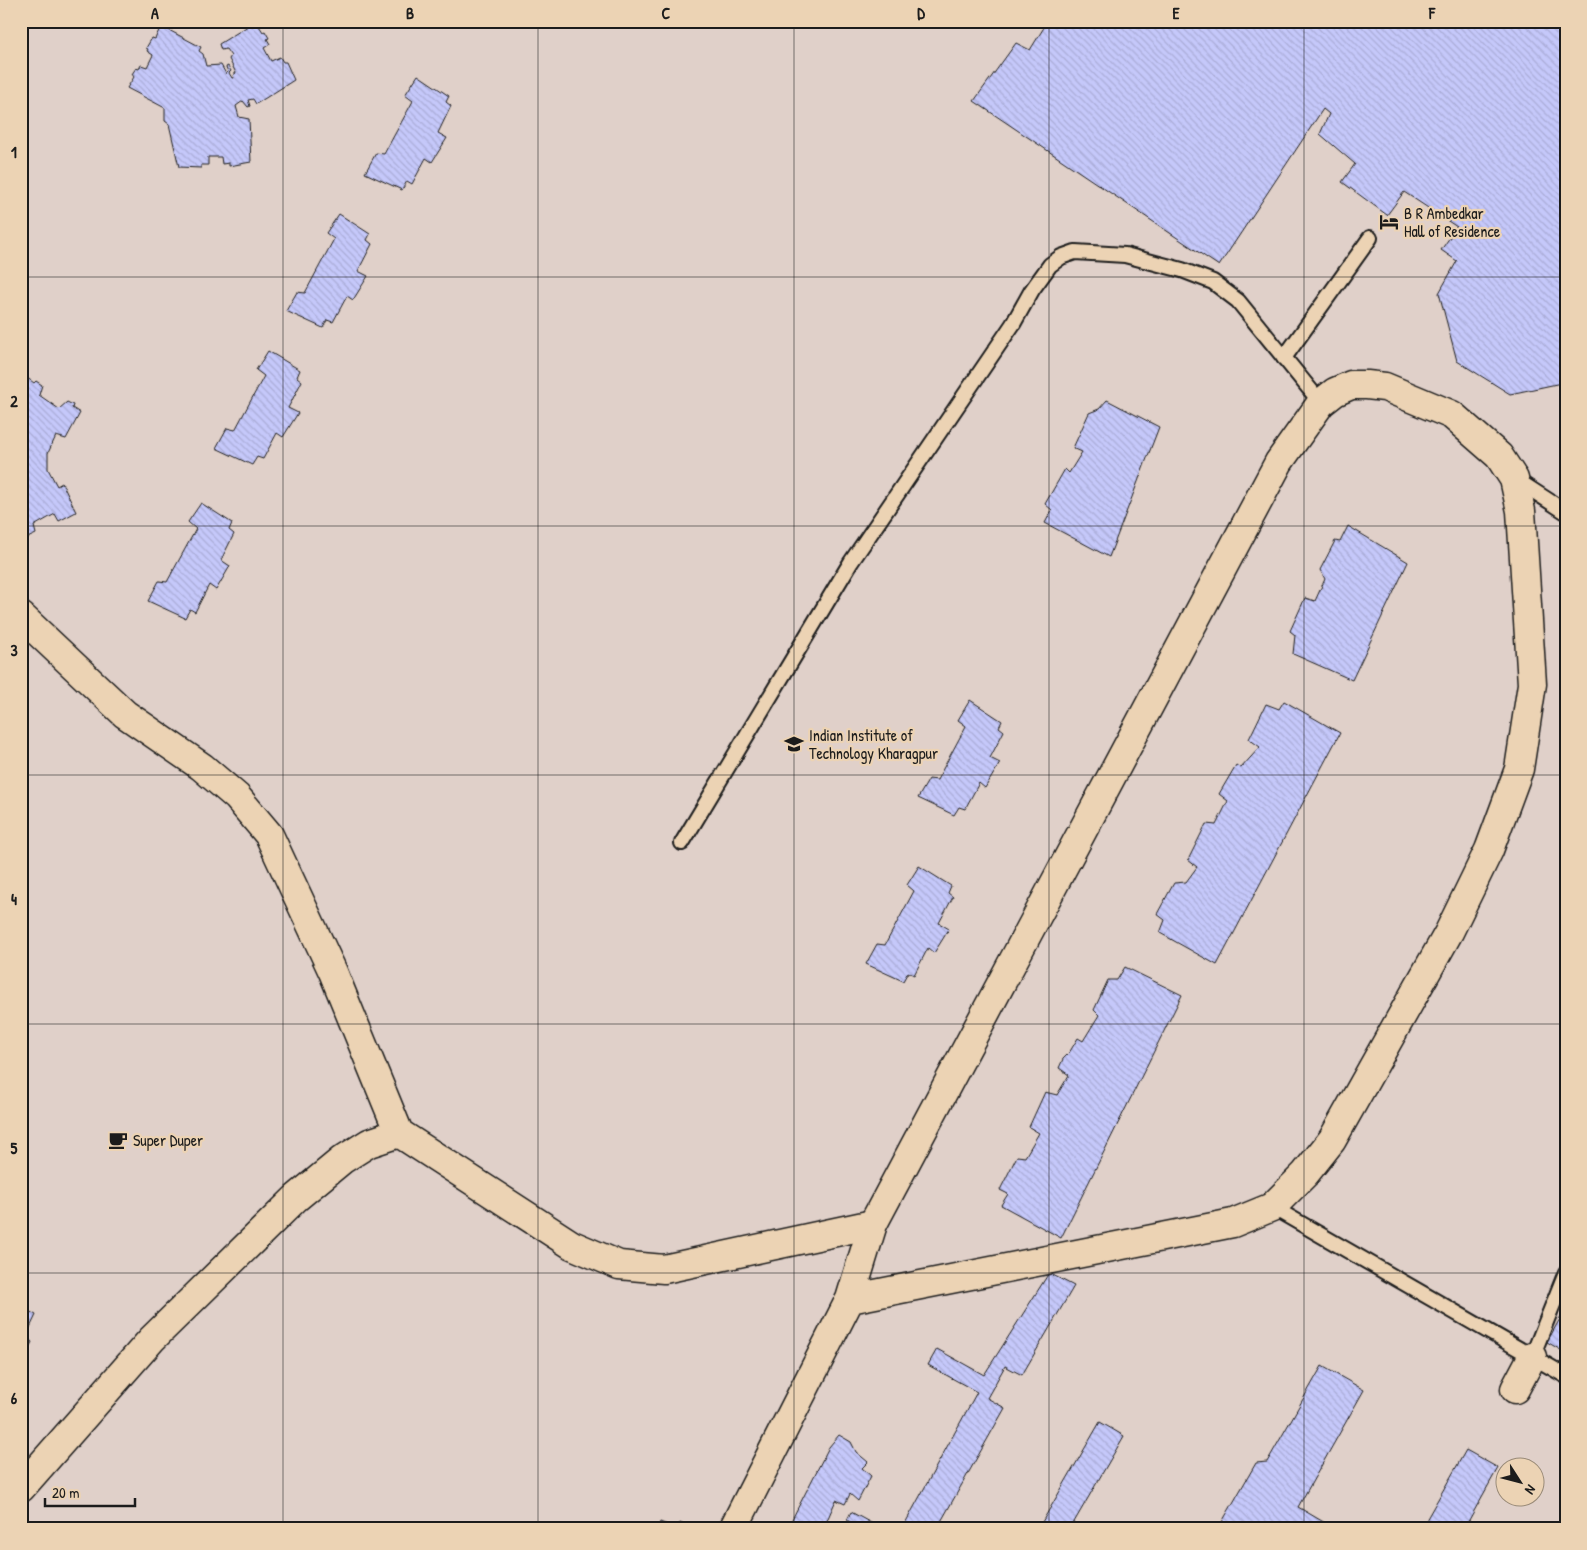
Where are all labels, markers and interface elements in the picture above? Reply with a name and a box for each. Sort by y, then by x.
text: A [151,2,159,24]
text: B [406,2,414,24]
text: C [662,2,671,24]
text: D [917,2,925,24]
text: E [1172,2,1180,24]
text: F [1428,2,1436,24]
text: 1 [11,141,17,163]
place label: B R Ambedkar Hall of Residence [1404,202,1501,242]
hotel icon: B R Ambedkar Hall of Residence [1378,211,1400,233]
text: 2 [10,390,18,412]
text: 3 [10,639,18,661]
place label: Indian Institute of Technology Kharagpur [809,724,938,764]
school or university icon: Indian Institute of Technology Kharagpur [783,733,805,755]
text: 4 [11,888,17,910]
cafe icon: Super Duper [107,1129,129,1151]
place label: Super Duper [133,1129,203,1151]
text: 5 [11,1137,18,1159]
text: 6 [11,1387,18,1409]
north arrow [1494,1458,1544,1508]
scale bar [45,1475,135,1507]
text: N [1521,1481,1541,1499]
text: 20 m [52,1482,79,1503]

